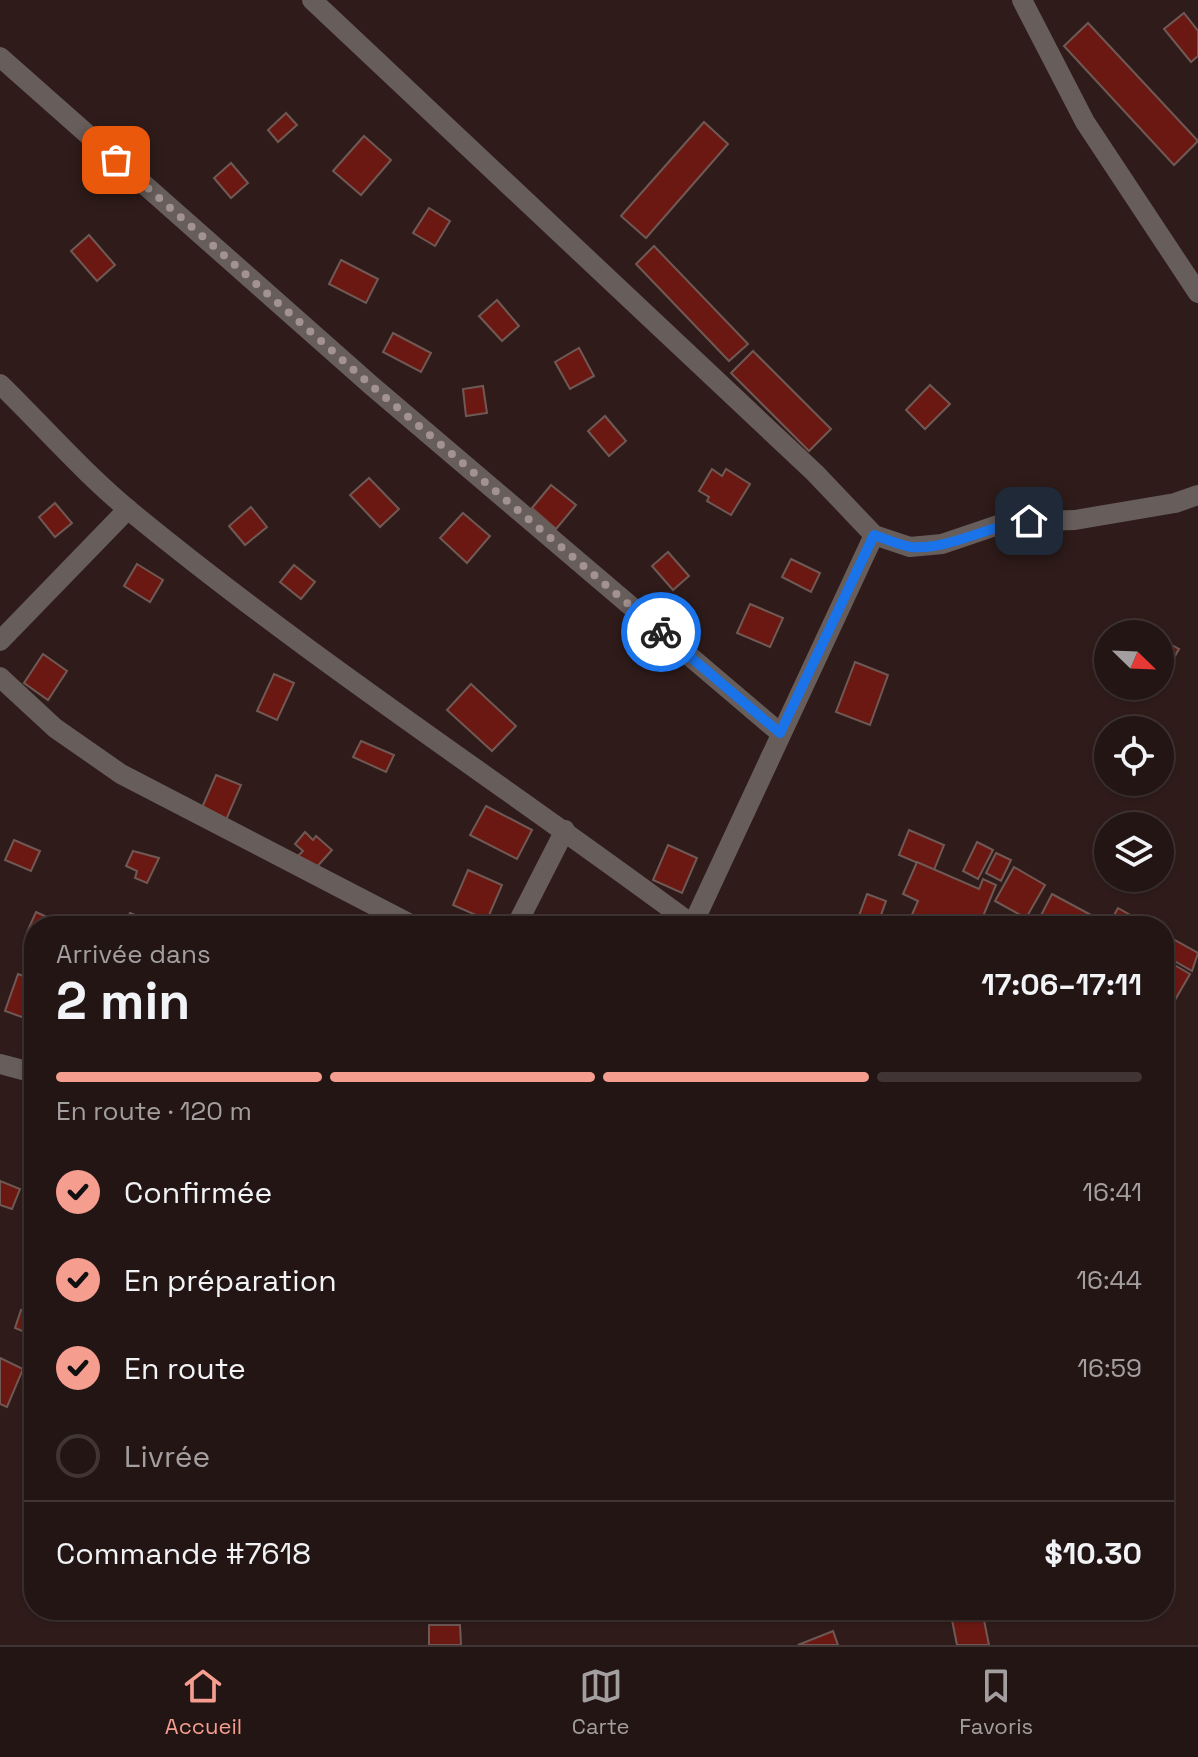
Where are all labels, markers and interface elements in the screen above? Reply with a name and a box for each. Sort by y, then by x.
pin [82,126,150,194]
icon: bag [94,138,138,182]
pin [995,487,1063,555]
icon: home [1007,499,1051,543]
courier [621,592,701,672]
icon: bike [639,610,683,654]
north arrow [1094,620,1174,700]
map controls [1094,620,1174,892]
button: locate [1094,716,1174,796]
button: layers [1094,812,1174,892]
text: Arrivée dans [56,937,211,971]
text: 17:06–17:11 [981,965,1142,1004]
text: 2 min [56,968,190,1034]
text: En route · 120 m [56,1094,252,1128]
icon: check [56,1170,100,1214]
text: Confirmée [124,1173,272,1212]
text: 16:41 [1082,1175,1142,1209]
icon: check [56,1258,100,1302]
text: En préparation [124,1261,337,1300]
text: 16:44 [1076,1263,1142,1297]
icon: check [56,1346,100,1390]
text: En route [124,1349,246,1388]
text: 16:59 [1077,1351,1142,1385]
text: Livrée [124,1437,210,1476]
text: Commande #7618 [56,1534,311,1573]
text: $10.30 [1045,1534,1142,1573]
tab: Accueil [165,1664,242,1740]
tab: Carte [572,1664,630,1740]
tab: Favoris [959,1664,1033,1740]

